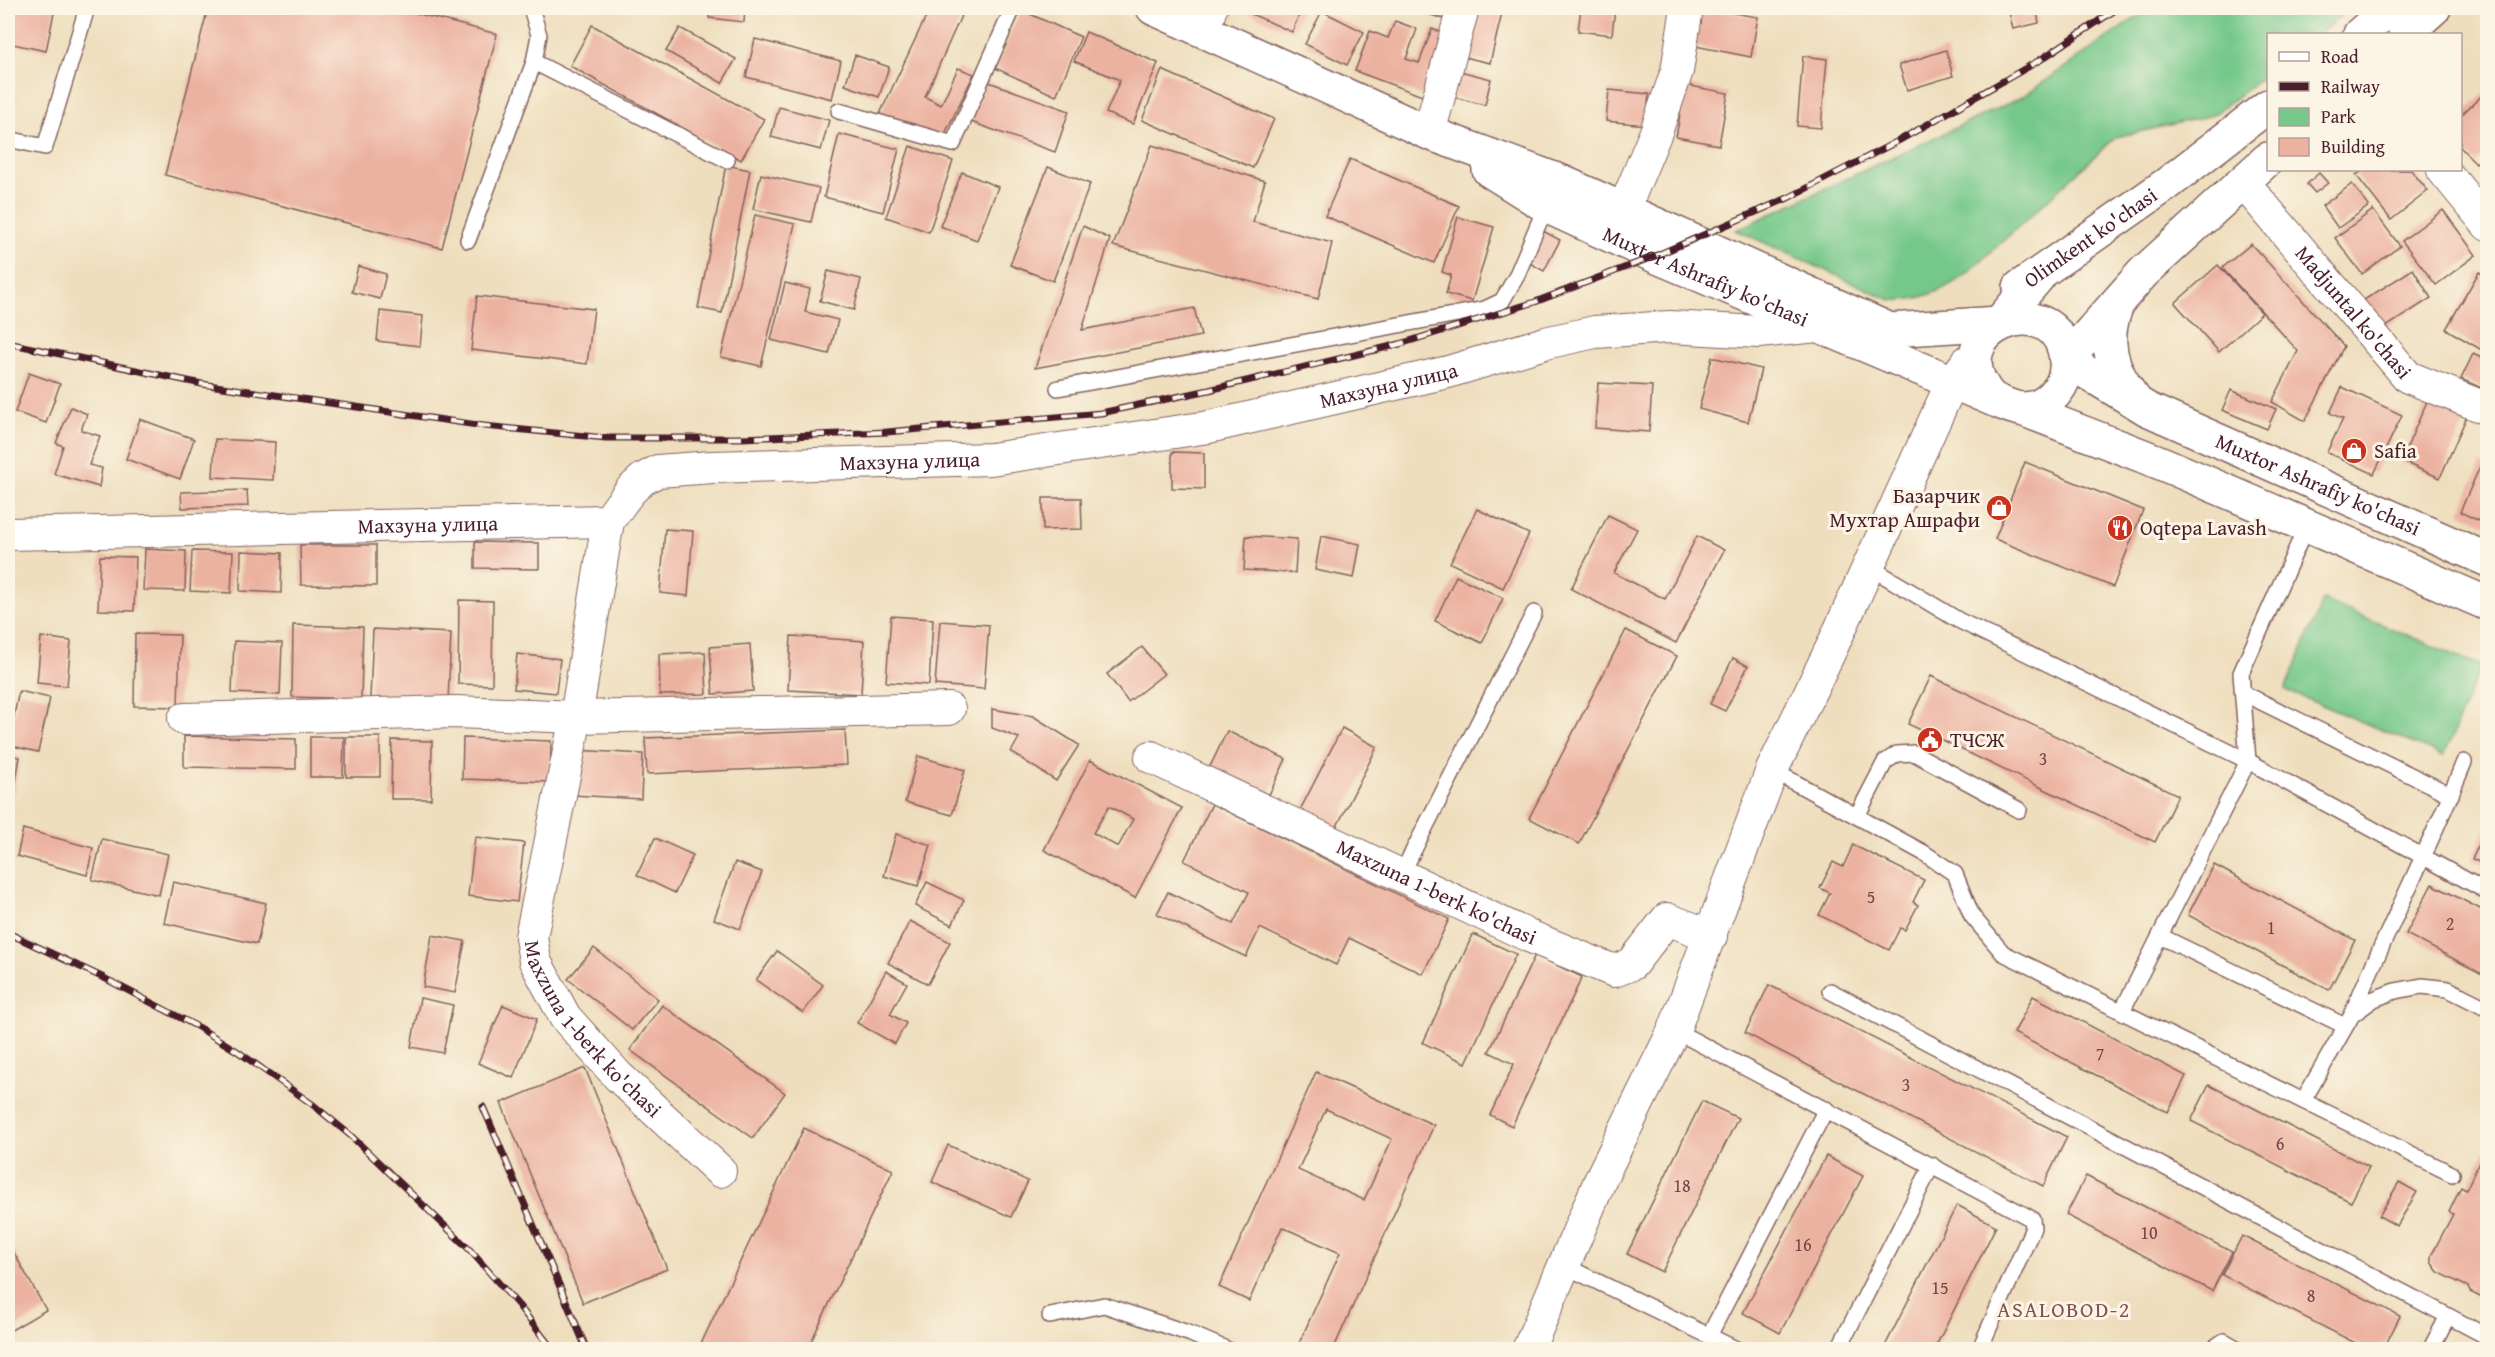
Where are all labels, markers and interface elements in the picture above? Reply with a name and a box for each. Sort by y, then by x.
legend [2267,33,2462,171]
text: Road [2321,43,2359,70]
text: Railway [2321,73,2380,100]
text: Park [2321,103,2357,130]
text: Building [2321,133,2385,160]
street label: Olimkent ko'chasi [2017,179,2163,295]
street label: Muxtor Ashrafiy ko'chasi [1598,218,1813,334]
street label: Madjuntal ko'chasi [2288,239,2419,386]
street label: Махзуна улица [1317,354,1461,416]
street label: Muxtor Ashrafiy ko'chasi [2211,425,2426,543]
place label: Safia [2374,435,2417,466]
shop icon: Safia [2339,436,2369,466]
street label: Махзуна улица [839,443,980,478]
place label: Базарчик Мухтар Ашрафи [1830,480,1980,535]
shop icon: Базарчик Мухтар Ашрафи [1984,493,2014,523]
street label: Махзуна улица [357,507,498,541]
place label: Oqtepa Lavash [2140,512,2267,543]
restaurant icon: Oqtepa Lavash [2105,513,2135,543]
place label: ТЧСЖ [1950,724,2005,755]
public building icon: ТЧСЖ [1915,725,1945,755]
house number: 3 [2039,745,2047,772]
street label: Maxzuna 1-berk ko'chasi [1332,831,1542,953]
house number: 5 [1867,883,1875,910]
house number: 2 [2446,910,2454,937]
house number: 1 [2267,914,2275,941]
street label: Maxzuna 1-berk ko'chasi [517,938,669,1124]
house number: 7 [2096,1040,2104,1067]
house number: 3 [1902,1071,1910,1098]
house number: 6 [2276,1130,2284,1157]
house number: 18 [1673,1172,1691,1199]
house number: 10 [2140,1219,2158,1246]
house number: 16 [1794,1231,1812,1258]
house number: 15 [1931,1274,1949,1301]
house number: 8 [2307,1282,2315,1309]
district label: ASALOBOD-2 [1997,1293,2131,1325]

